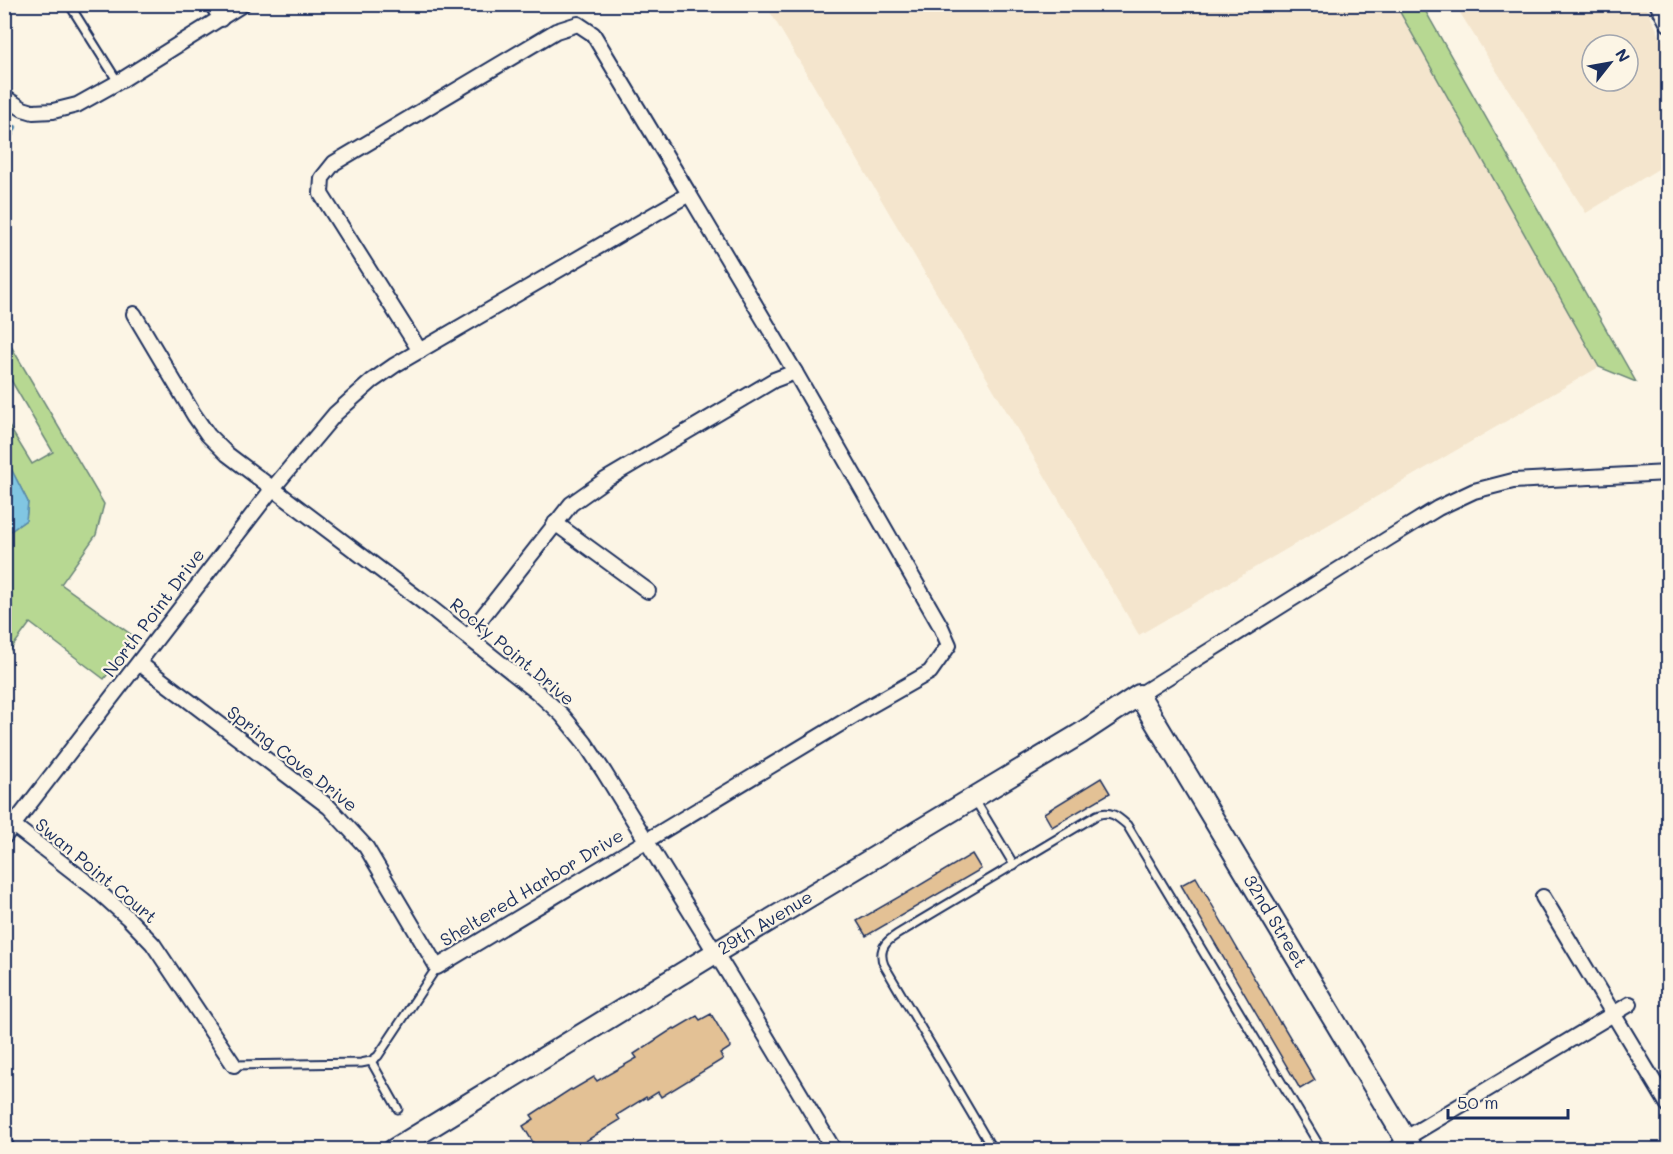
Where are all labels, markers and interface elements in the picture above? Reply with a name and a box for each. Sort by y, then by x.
north arrow [1580,33,1640,93]
text: N [1611,44,1635,66]
street label: North Point Drive [97,543,209,682]
street label: Rocky Point Drive [445,592,580,711]
street label: Spring Cove Drive [222,700,363,817]
street label: Swan Point Court [31,812,163,928]
street label: Sheltered Harbor Drive [435,823,628,951]
street label: 32nd Street [1238,870,1313,972]
street label: 29th Avenue [713,884,817,960]
scale bar [1448,1082,1568,1120]
text: 50 m [1457,1090,1499,1114]

